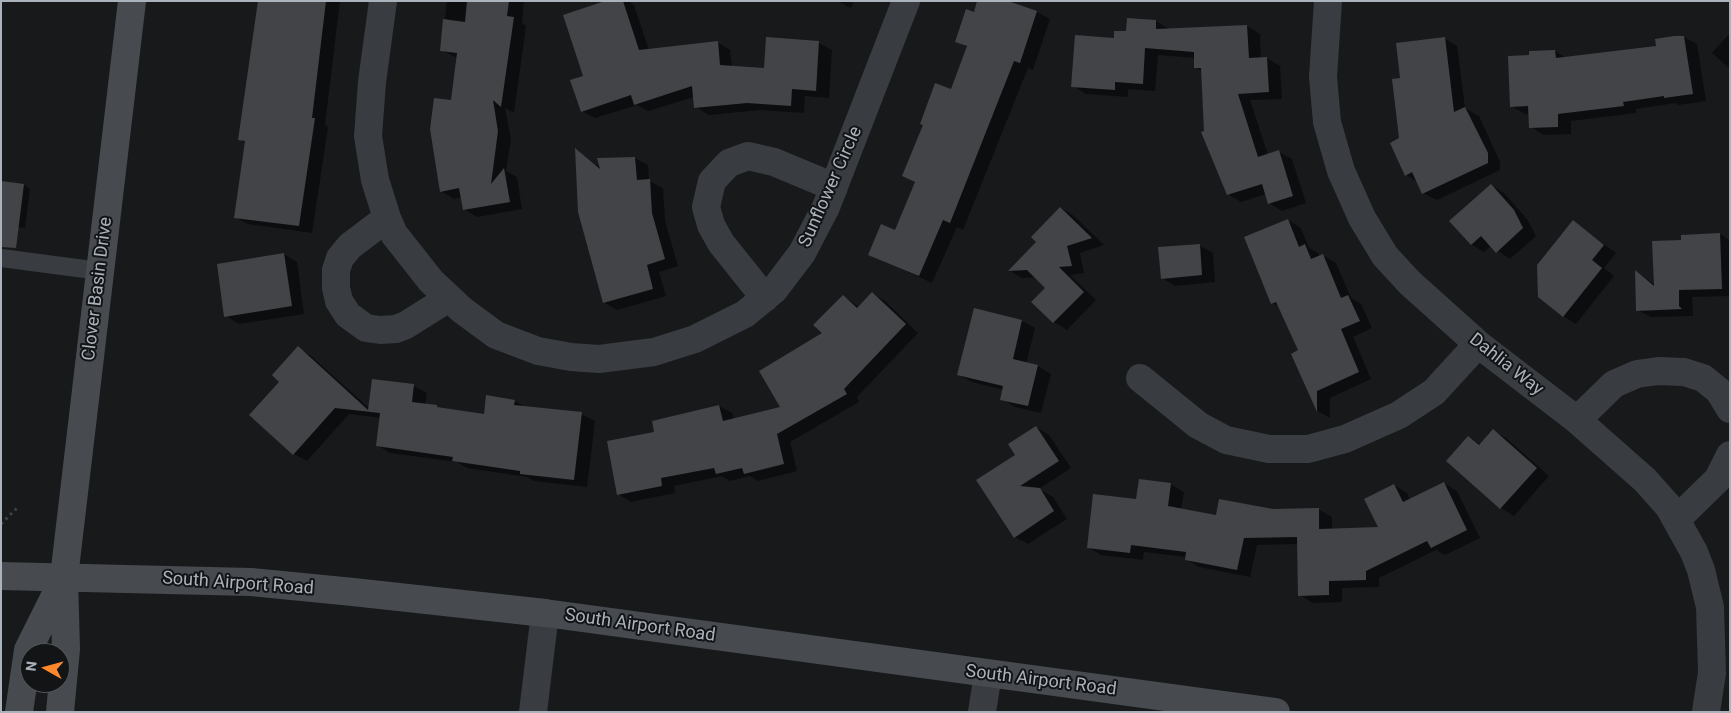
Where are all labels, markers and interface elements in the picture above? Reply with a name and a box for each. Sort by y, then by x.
street label: Sunflower Circle [795,123,867,251]
street label: Clover Basin Drive [78,216,118,362]
street label: Dahlia Way [1465,329,1547,401]
street label: South Airport Road [161,568,315,600]
street label: South Airport Road [563,605,717,647]
north arrow [20,643,70,693]
text: N [23,660,40,672]
street label: South Airport Road [964,661,1118,701]

